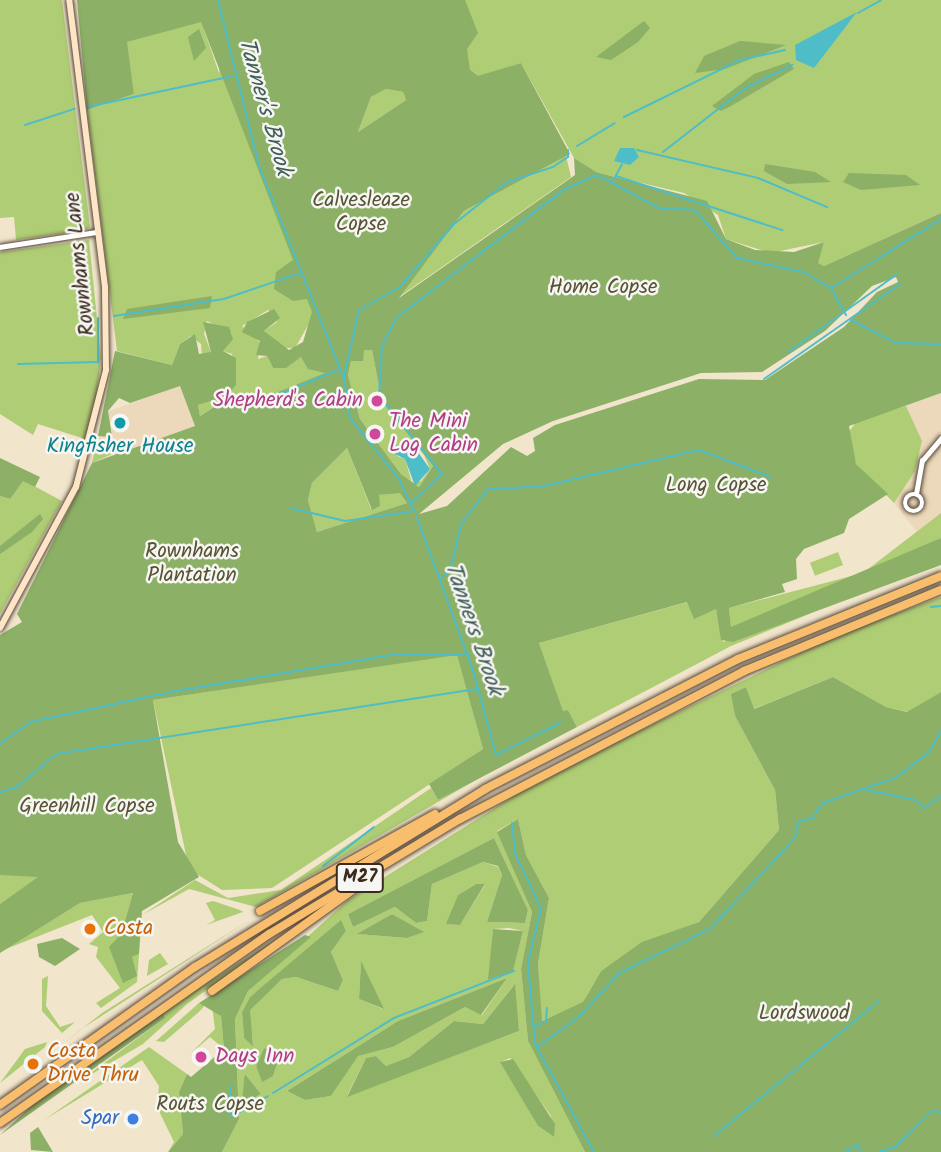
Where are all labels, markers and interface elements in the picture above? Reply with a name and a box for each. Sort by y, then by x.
water label: Tanner's Brook [231,35,297,179]
park label: Calvesleaze Copse [312,188,410,238]
street label: Rownhams Lane [61,191,101,337]
park label: Home Copse [549,275,657,301]
place label: Shepherd's Cabin [213,388,363,414]
marker: Shepherd's Cabin [369,393,385,409]
place label: The Mini Log Cabin [389,409,478,459]
marker: Kingfisher House [112,415,128,431]
marker: The Mini Log Cabin [367,426,383,442]
place label: Kingfisher House [47,434,193,460]
park label: Long Copse [665,473,767,499]
park label: Rownhams Plantation [145,539,239,589]
water label: Tanners Brook [437,559,509,699]
park label: Greenhill Copse [19,794,155,820]
road number: M27 [336,862,384,894]
place label: Costa [104,916,153,942]
marker: Costa [82,921,98,937]
park label: Lordswood [759,1001,849,1027]
place label: Costa Drive Thru [47,1039,139,1089]
place label: Days Inn [215,1044,295,1070]
marker: Days Inn [193,1049,209,1065]
marker: Costa Drive Thru [25,1056,41,1072]
park label: Routs Copse [156,1092,264,1118]
place label: Spar [81,1106,119,1132]
marker: Spar [125,1111,141,1127]

